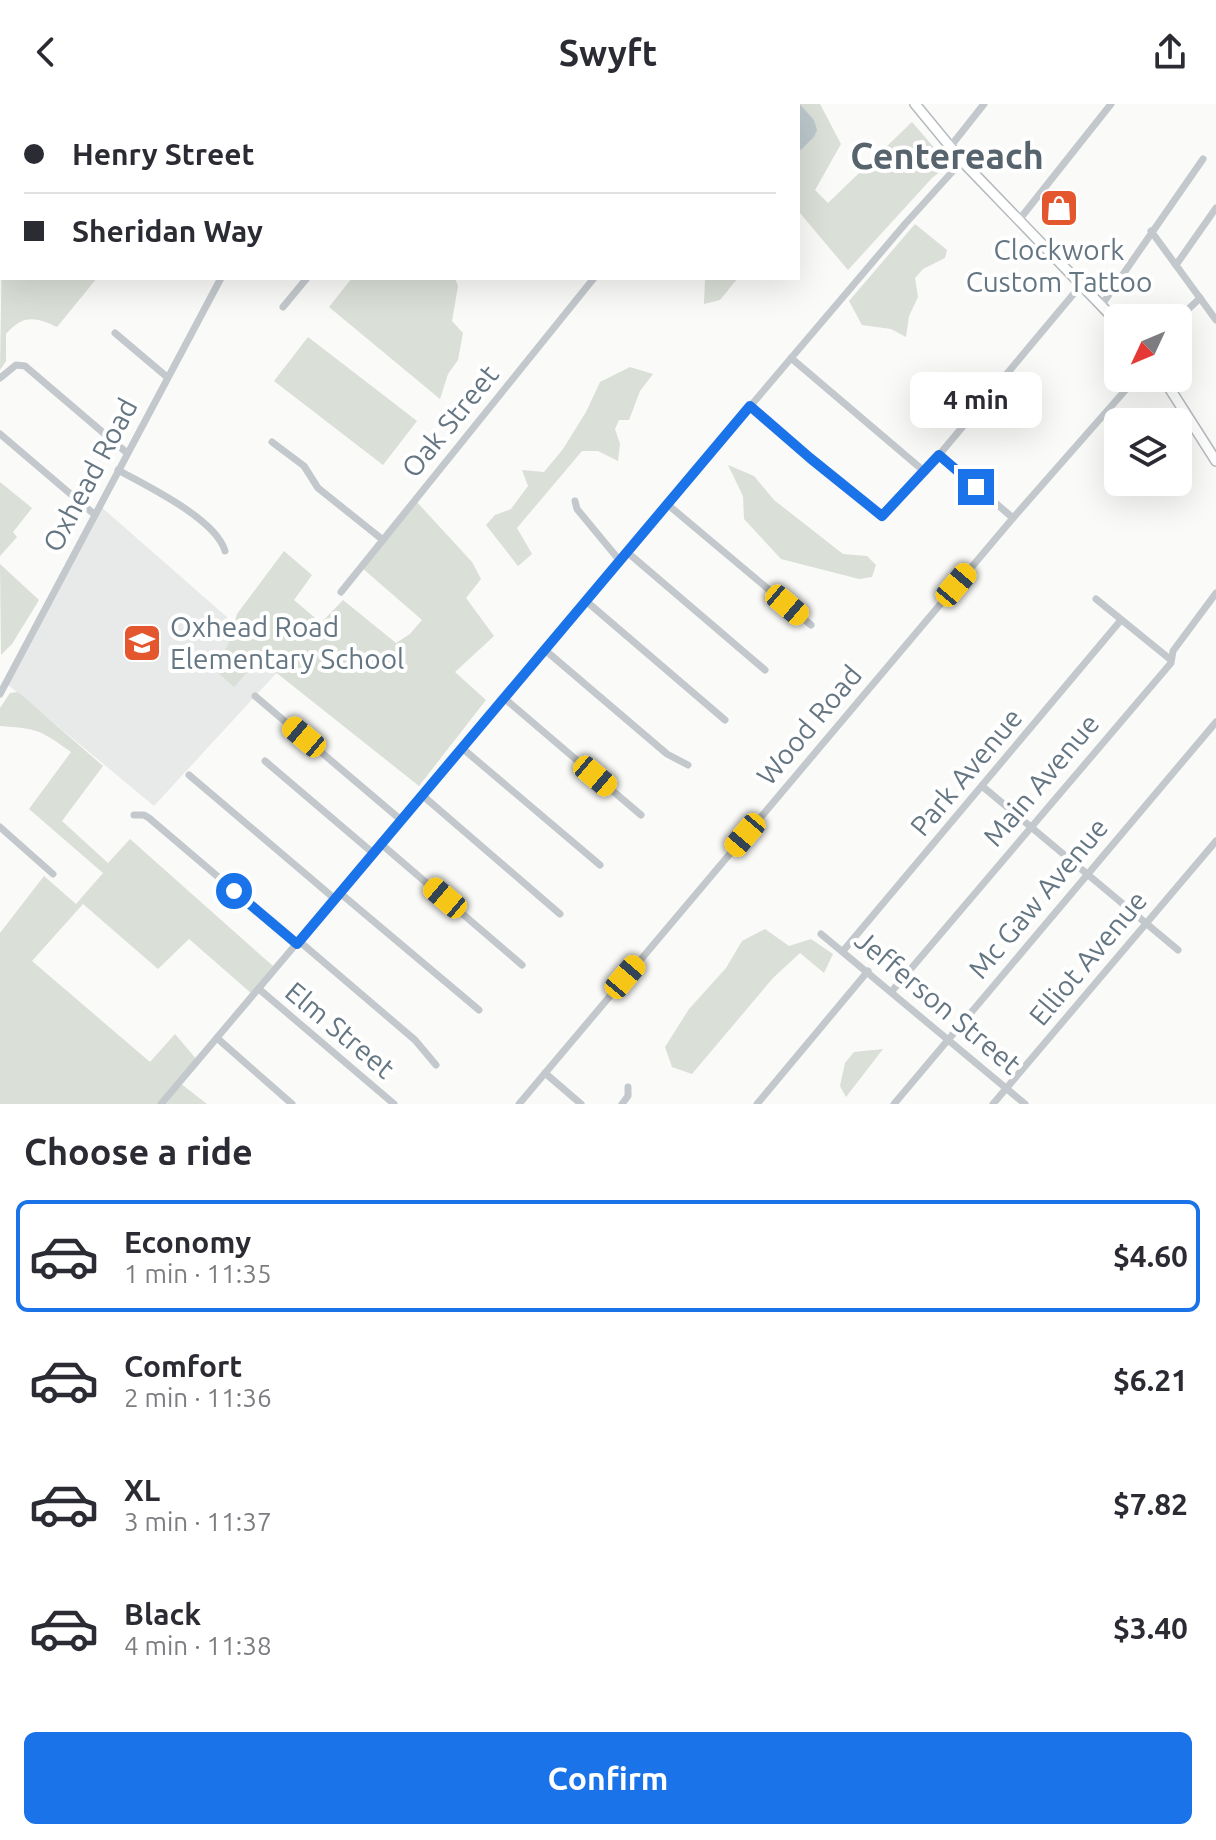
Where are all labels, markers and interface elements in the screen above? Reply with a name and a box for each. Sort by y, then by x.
icon: back [24,30,68,74]
icon: share [1148,30,1192,74]
text: Swyft [559,32,657,73]
district label: Centereach [850,135,1044,176]
text: Henry Street [72,137,254,171]
shop icon: Clockwork Custom Tattoo [1038,187,1080,229]
text: Sheridan Way [72,214,263,248]
place label: Clockwork Custom Tattoo [966,234,1152,297]
north arrow [1104,304,1192,392]
map controls [1104,304,1192,496]
street label: Oak Street [395,359,504,483]
callout: 4 min [910,371,1042,427]
text: 4 min [943,385,1009,414]
street label: Oxhead Road [36,393,143,557]
button: layers [1104,408,1192,496]
route end [958,469,994,505]
car [931,559,981,611]
car [761,580,813,630]
place label: Oxhead Road Elementary School [170,611,404,674]
school or university icon: Oxhead Road Elementary School [121,622,163,664]
street label: Wood Road [750,659,867,790]
street label: Park Avenue [903,702,1028,842]
street label: Main Avenue [977,708,1105,852]
car [278,712,330,762]
car [569,751,621,801]
car [720,809,770,861]
street label: Mc Gaw Avenue [962,811,1114,984]
route start [216,873,252,909]
car [419,873,471,923]
street label: Elliot Avenue [1023,884,1153,1031]
street label: Jefferson Street [850,924,1027,1080]
car [600,951,650,1003]
street label: Elm Street [280,975,401,1084]
text: Choose a ride [24,1131,253,1172]
icon: car [28,1220,100,1292]
text: Economy [124,1225,251,1259]
text: $4.60 [1113,1239,1188,1273]
text: 1 min · 11:35 [124,1259,272,1288]
icon: car [28,1344,100,1416]
text: Comfort [124,1349,242,1383]
text: $6.21 [1113,1363,1188,1397]
text: 2 min · 11:36 [124,1383,272,1412]
icon: car [28,1468,100,1540]
text: XL [124,1473,160,1507]
text: $7.82 [1113,1487,1188,1521]
text: 3 min · 11:37 [124,1507,272,1536]
icon: car [28,1592,100,1664]
text: Black [124,1597,201,1631]
text: $3.40 [1113,1611,1188,1645]
text: 4 min · 11:38 [124,1631,272,1660]
button: Confirm [24,1732,1192,1824]

